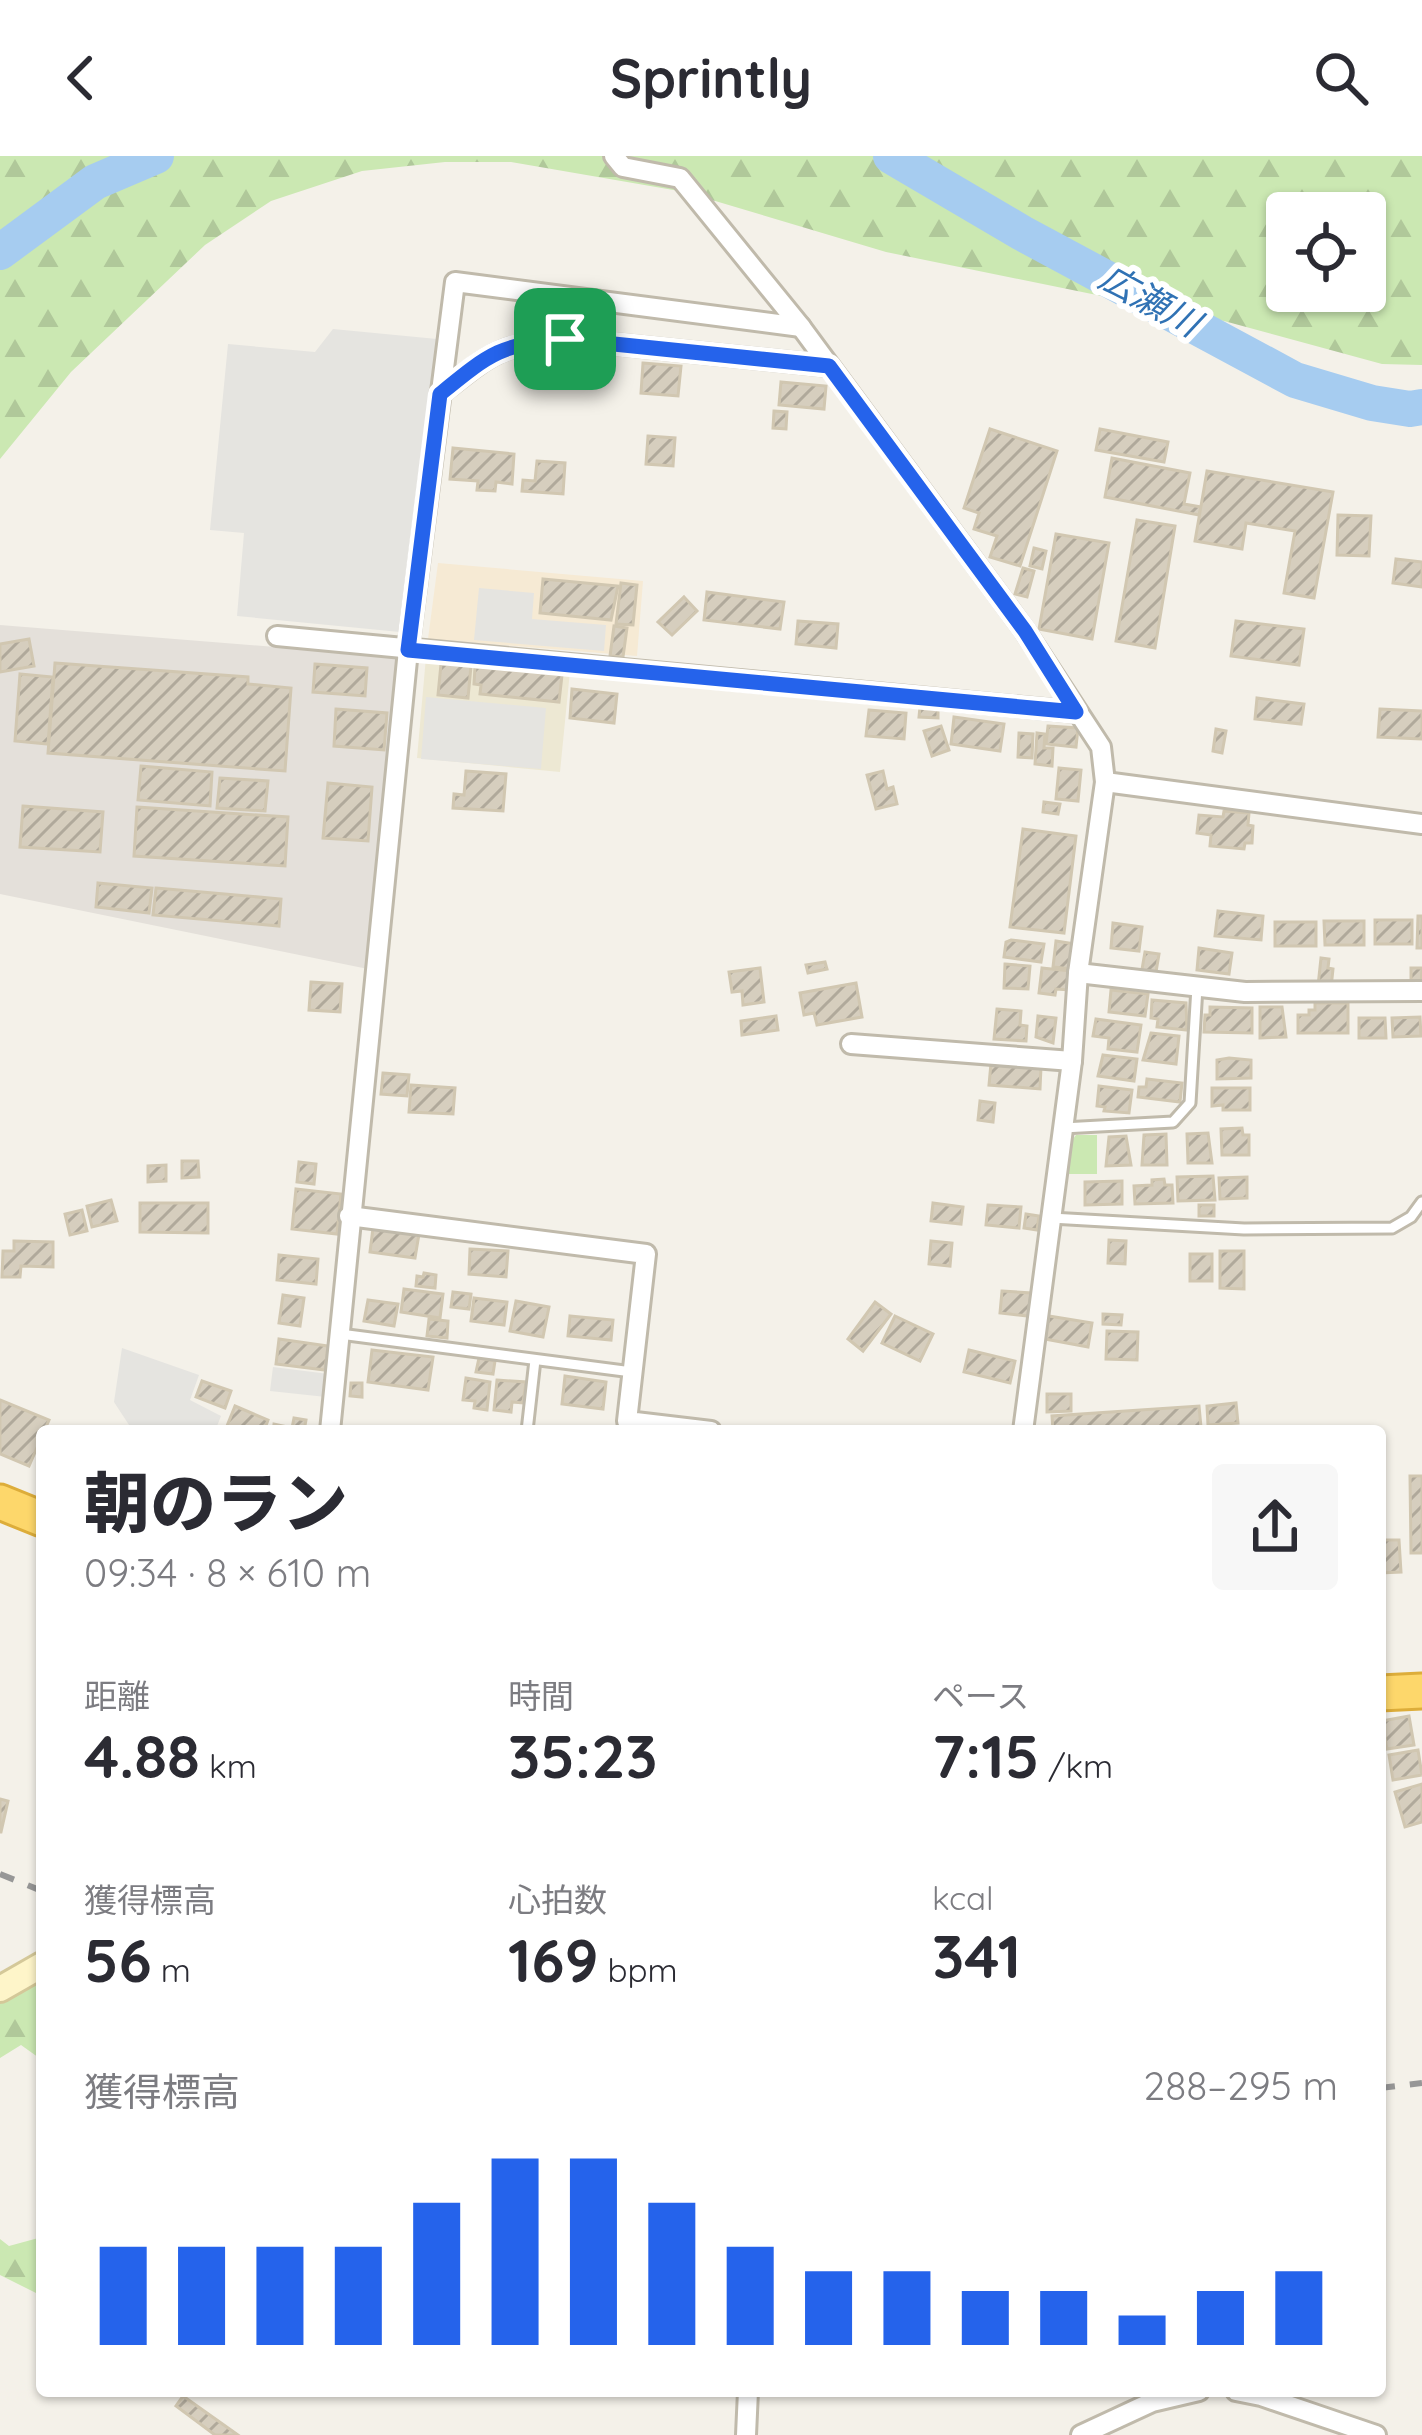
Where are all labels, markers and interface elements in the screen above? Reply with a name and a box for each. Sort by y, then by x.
text: Sprintly [610,44,812,112]
icon: back [48,45,114,111]
icon: search [1308,45,1374,111]
map controls [1266,192,1386,312]
button: locate [1266,192,1386,312]
water label: 広瀬川 [1092,254,1212,347]
pin [514,288,616,390]
icon: arrive [532,306,598,372]
text: 朝のラン [84,1461,348,1544]
button: share [1212,1464,1338,1590]
text: 09:34 · 8 × 610 m [84,1548,371,1597]
text: 距離 [84,1675,150,1716]
text: 時間 [508,1675,574,1716]
text: ペース [932,1675,1029,1716]
text: 4.88 [84,1718,200,1793]
text: 35:23 [508,1718,658,1793]
text: 7:15 [932,1718,1039,1793]
text: km [200,1745,257,1786]
text: /km [1039,1745,1113,1786]
text: kcal [932,1877,994,1918]
text: 獲得標高 [84,1879,216,1920]
text: 心拍数 [508,1879,607,1920]
text: 341 [932,1918,1021,1993]
text: 56 [84,1922,152,1997]
text: 169 [508,1922,599,1997]
text: m [152,1949,191,1990]
text: bpm [599,1949,678,1990]
text: 288–295 m [1144,2061,1338,2110]
text: 獲得標高 [84,2067,240,2116]

